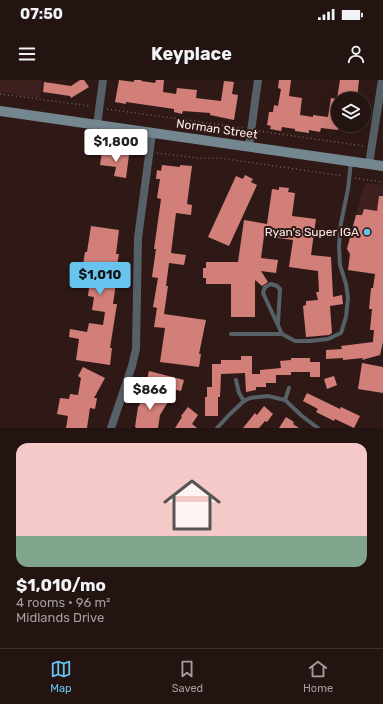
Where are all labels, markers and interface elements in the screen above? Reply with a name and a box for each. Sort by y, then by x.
text: 07:50 [20,5,63,23]
icon: menu [16,43,38,65]
text: Keyplace [151,43,232,65]
icon: person [345,43,367,65]
map controls [331,92,371,132]
button: layers [331,92,371,132]
street label: Norman Street [175,116,259,142]
pin: $1,800 [83,129,149,163]
text: $1,800 [93,134,139,149]
place label: Ryan's Super IGA [265,225,359,239]
marker: Ryan's Super IGA [362,227,372,237]
pin: $1,010 [67,262,133,296]
text: $1,010 [79,267,121,282]
pin: $866 [126,377,174,411]
text: $866 [133,382,167,397]
icon: home [156,469,228,541]
text: $1,010/mo [16,575,106,595]
text: 4 rooms · 96 m² [16,595,110,610]
text: Midlands Drive [16,610,104,625]
tab: Map [50,658,72,695]
tab: Saved [172,658,203,695]
tab: Home [303,658,333,695]

